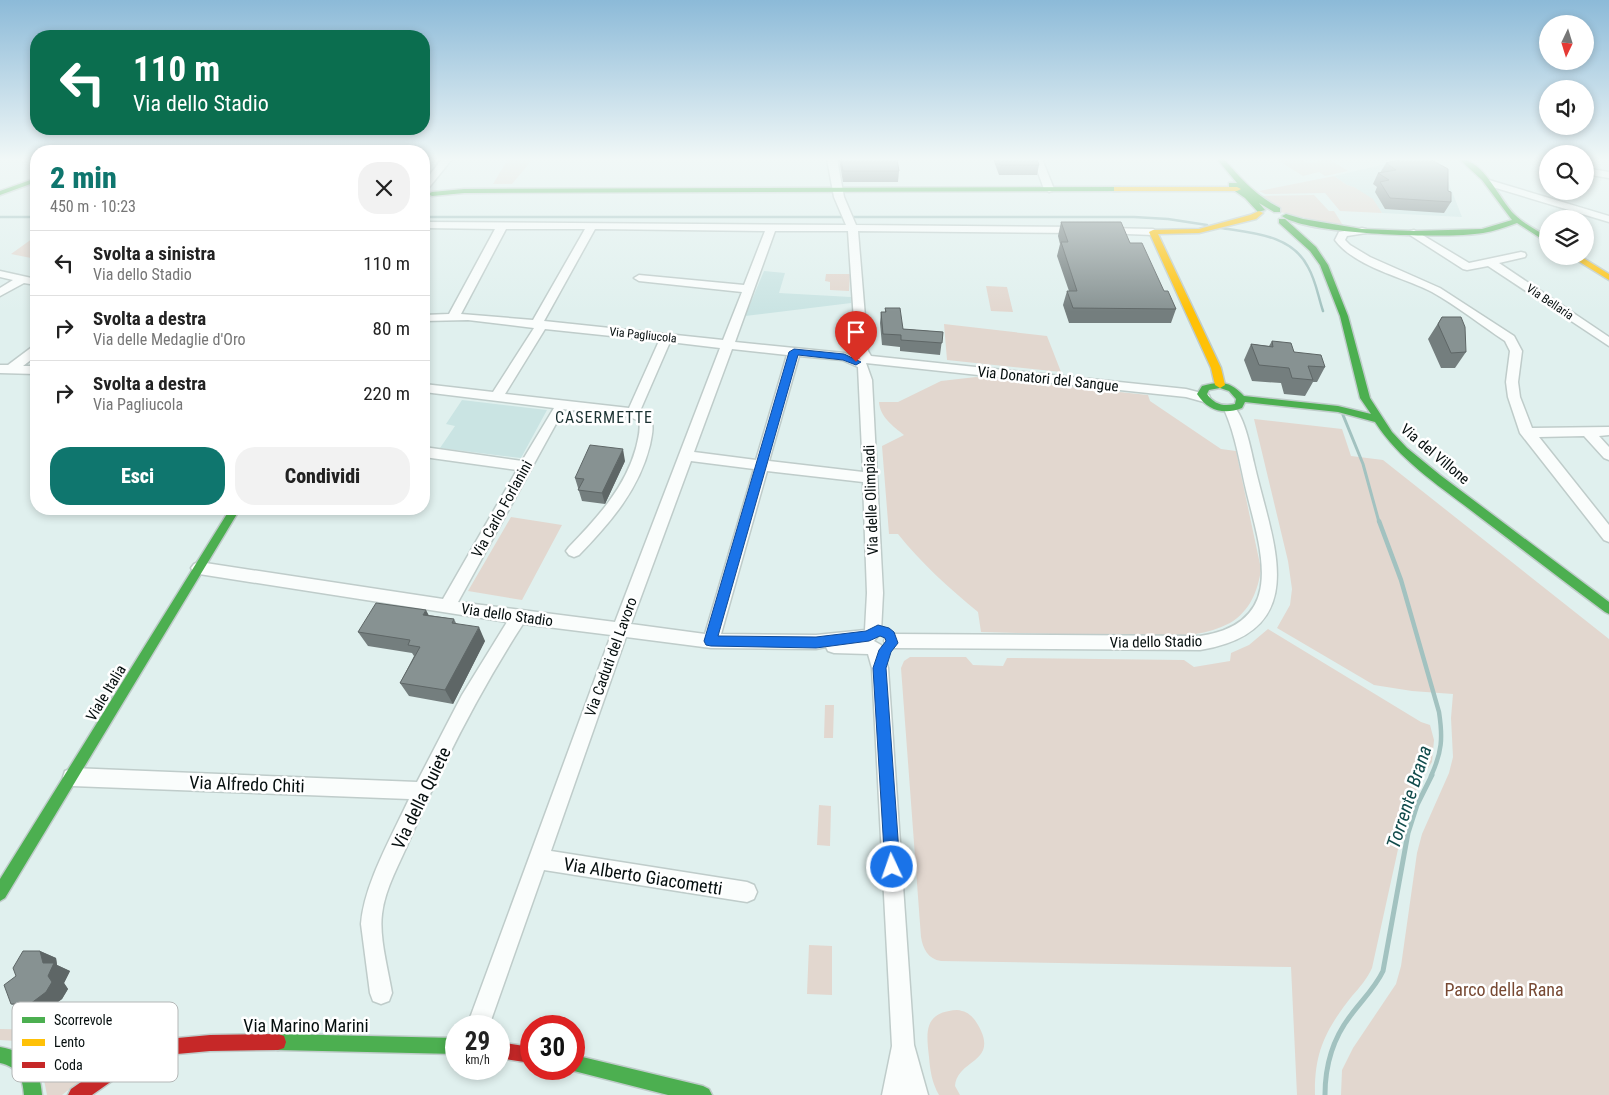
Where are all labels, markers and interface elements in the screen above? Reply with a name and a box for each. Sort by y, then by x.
north arrow [1539,15,1594,70]
map controls [1539,15,1594,265]
text: 110 m [133,49,220,90]
icon: left [50,50,115,115]
button: sound [1539,80,1594,135]
text: Via dello Stadio [133,91,269,116]
button: search [1539,145,1594,200]
text: 2 min [50,160,117,195]
button: close [358,162,410,214]
text: 450 m · 10:23 [50,197,136,216]
button: layers [1539,210,1594,265]
text: Svolta a sinistra [93,242,215,265]
icon: left [50,249,78,277]
text: 110 m [363,252,410,275]
text: Via dello Stadio [93,265,192,284]
street label: Via Bellaria [1524,281,1576,323]
text: Svolta a destra [93,307,206,330]
pin [835,311,877,362]
icon: right [50,314,78,342]
text: 80 m [373,317,410,340]
icon: arrive [842,318,870,346]
street label: Via Pagliucola [609,325,678,346]
text: Via delle Medaglie d'Oro [93,330,246,349]
street label: Via Donatori del Sangue [977,363,1119,395]
text: Svolta a destra [93,372,206,395]
icon: right [50,379,78,407]
text: 220 m [363,382,410,405]
text: Via Pagliucola [93,395,183,414]
district label: CASERMETTE [555,408,653,427]
street label: Via del Villone [1397,420,1473,488]
street label: Via delle Olimpiadi [860,445,882,555]
button: Esci [50,447,225,505]
button: Condividi [235,447,410,505]
street label: Via Carlo Forlanini [468,457,536,561]
street label: Via Caduti del Lavoro [581,595,641,719]
street label: Via dello Stadio [460,600,554,630]
street label: Via dello Stadio [1110,632,1202,652]
street label: Viale Italia [82,662,130,724]
street label: Via della Quiete [387,743,455,853]
water label: Torrente Brana [1382,743,1436,851]
street label: Via Alfredo Chiti [189,771,305,797]
position arrow [865,840,917,892]
street label: Via Alberto Giacometti [562,853,724,899]
park label: Parco della Rana [1444,979,1564,1000]
legend [12,1002,178,1082]
text: Scorrevole [54,1012,113,1028]
street label: Via Marino Marini [243,1015,369,1036]
speed limit sign: 30 [520,1015,585,1080]
text: 29 [465,1027,490,1056]
text: Lento [54,1034,85,1050]
text: km/h [465,1053,490,1067]
text: Coda [54,1057,83,1073]

